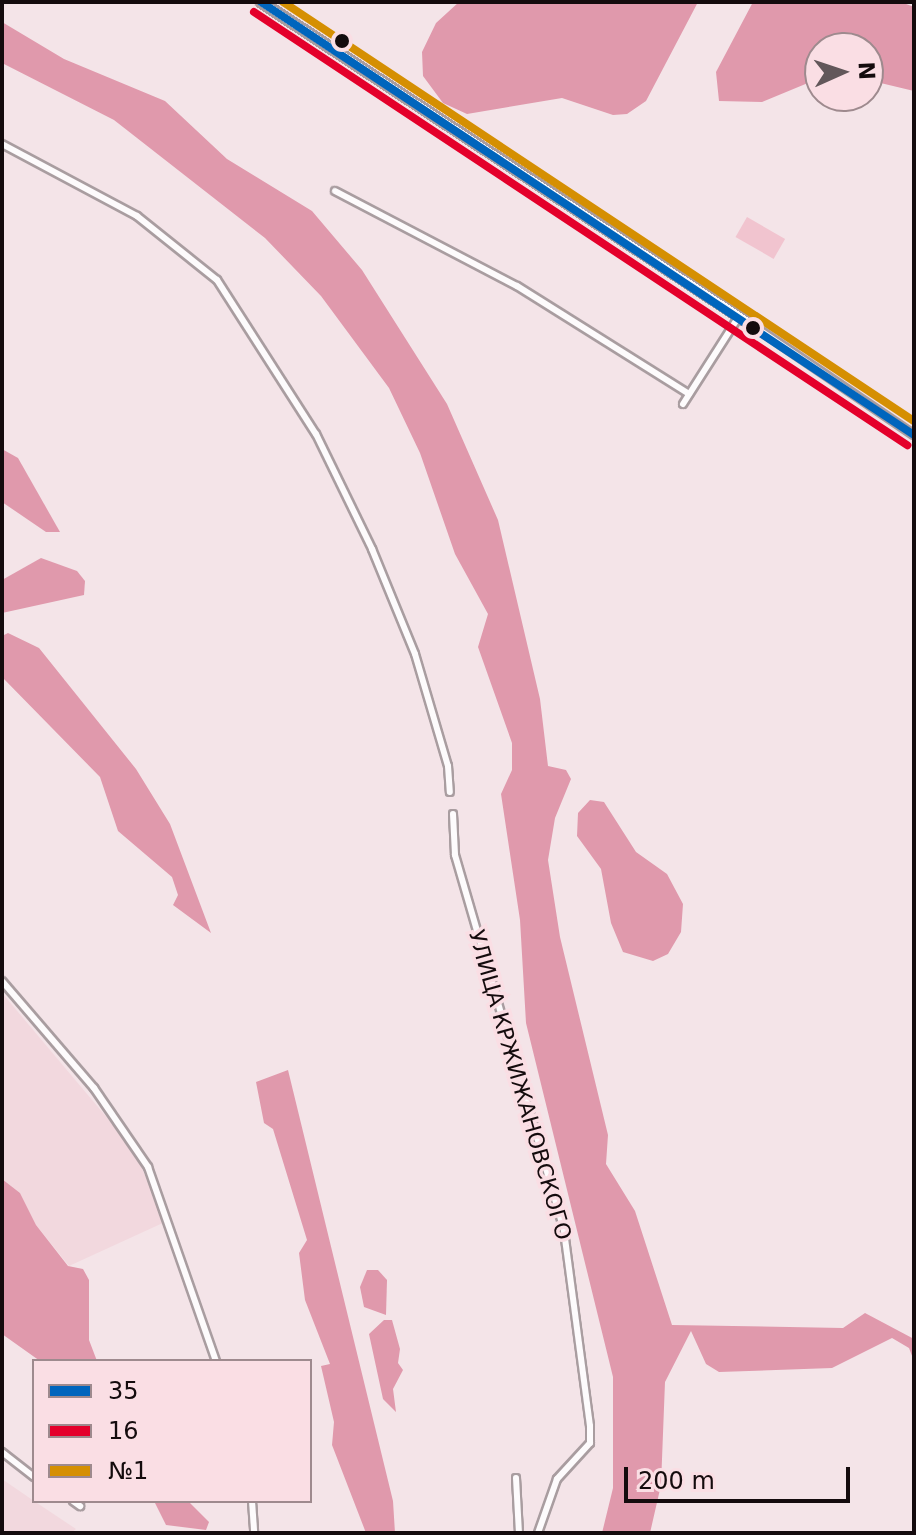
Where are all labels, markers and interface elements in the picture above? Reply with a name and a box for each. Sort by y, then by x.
north arrow [804,32,884,112]
unlabelled marker [334,33,350,49]
text: N [854,61,879,81]
unlabelled marker [745,320,761,336]
street label: УЛИЦА КРЖИЖАНОВСКОГО [463,927,577,1243]
legend [32,1359,312,1503]
text: 35 [108,1377,139,1405]
text: 16 [108,1417,139,1445]
scale bar [628,1451,854,1501]
text: №1 [108,1457,148,1485]
text: 200 m [638,1467,715,1495]

